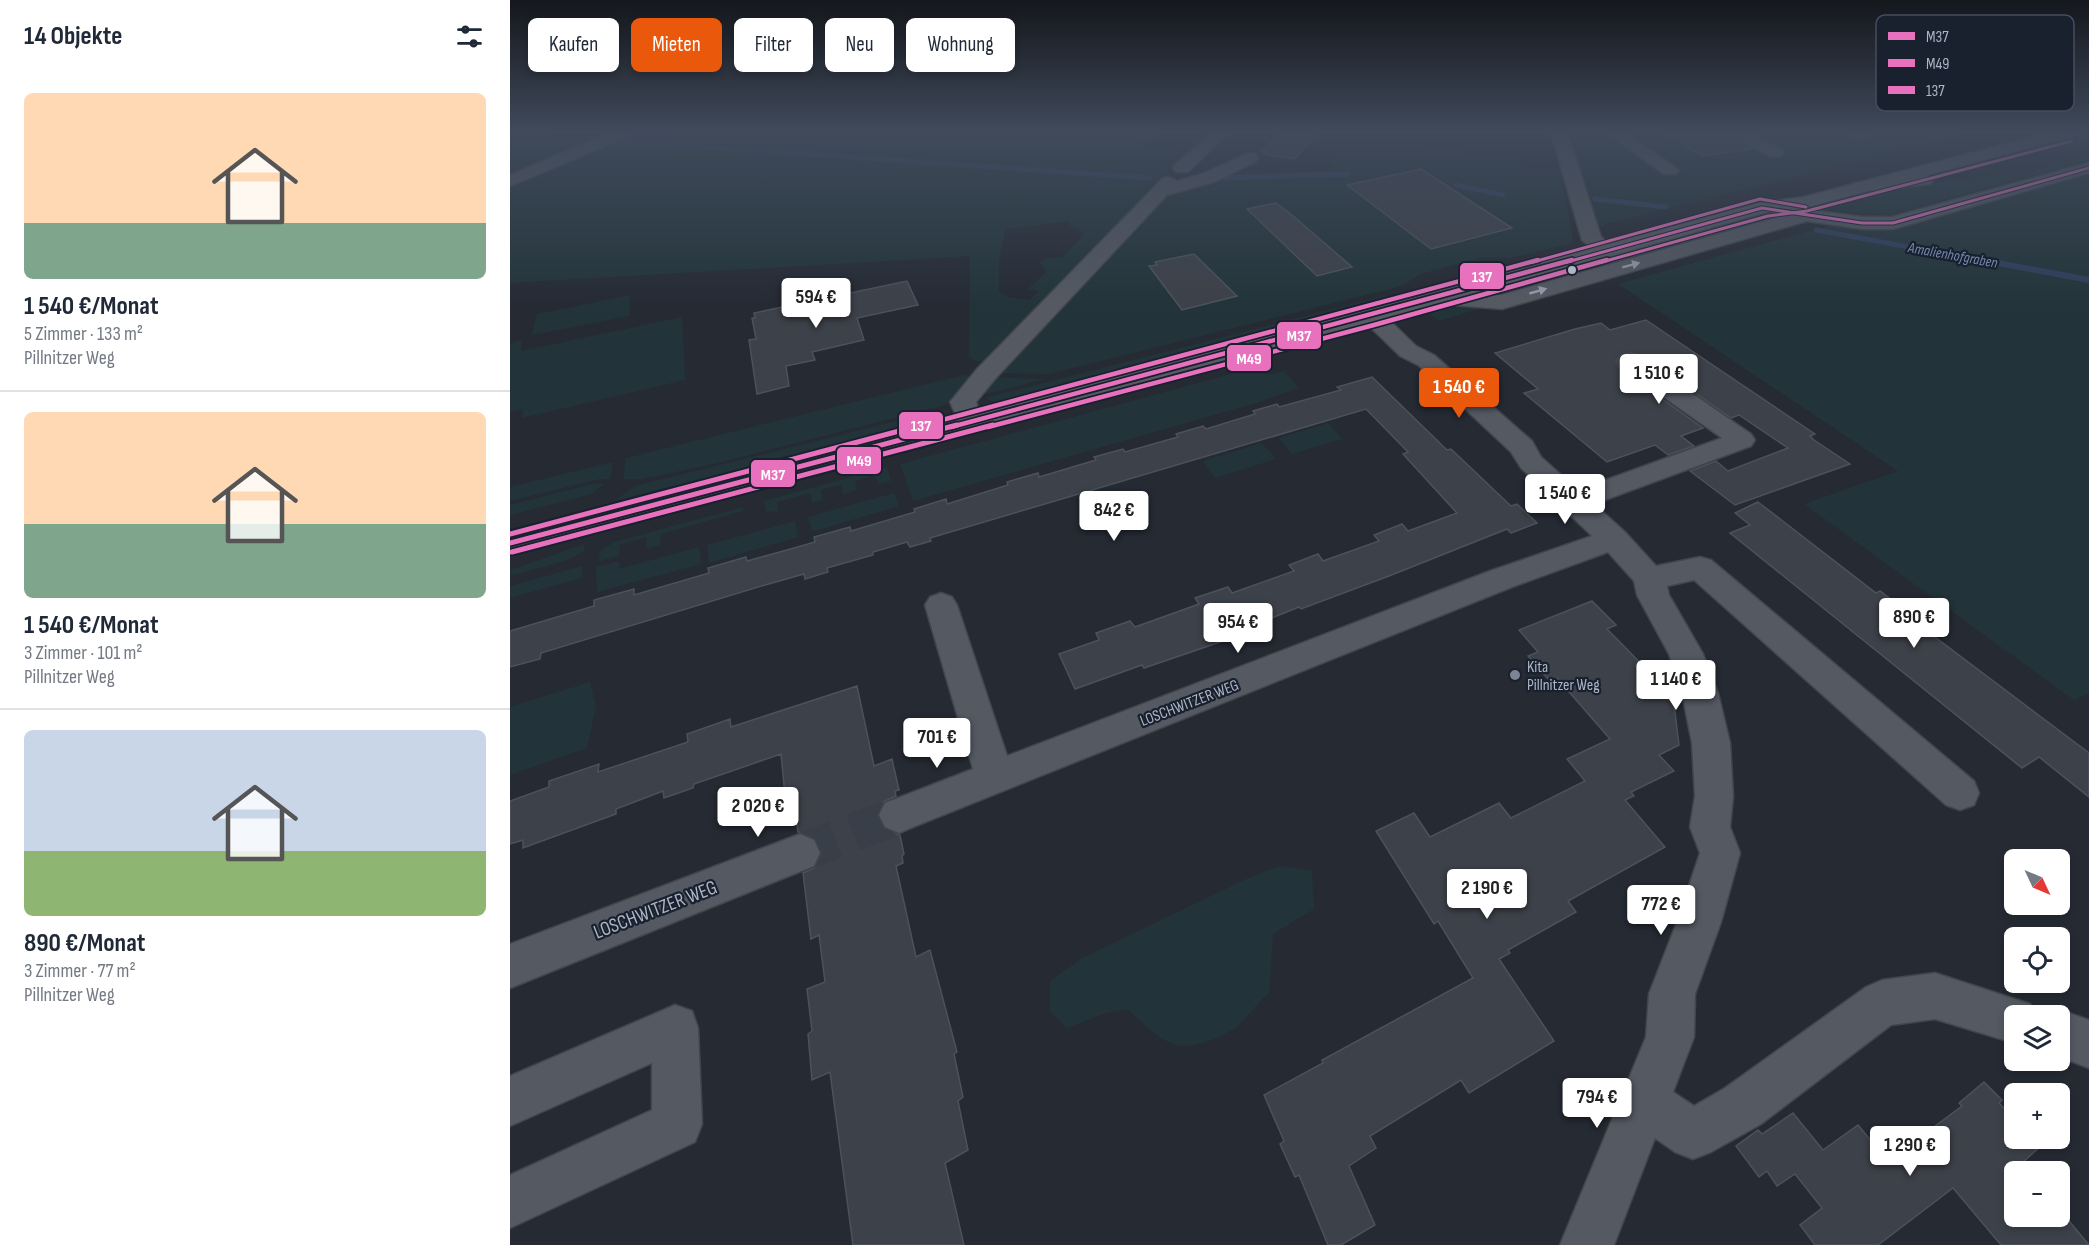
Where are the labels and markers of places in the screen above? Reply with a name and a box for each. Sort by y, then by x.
unlabelled marker [1566,264,1578,276]
pin: 594 € [774,278,858,329]
pin: 1 510 € [1604,354,1714,405]
pin: 1 540 € [1404,368,1514,419]
pin: 1 540 € [1510,474,1620,525]
pin: 842 € [1072,491,1156,542]
pin: 890 € [1872,598,1956,649]
pin: 954 € [1196,603,1280,654]
place label: Kita Pillnitzer Weg [1527,658,1600,695]
pin: 1 140 € [1621,660,1731,711]
marker: Kita Pillnitzer Weg [1508,668,1522,682]
pin: 701 € [895,718,979,769]
pin: 2 020 € [703,787,813,838]
pin: 2 190 € [1432,869,1542,920]
pin: 772 € [1619,885,1703,936]
pin: 794 € [1555,1078,1639,1129]
pin: 1 290 € [1855,1126,1965,1177]

